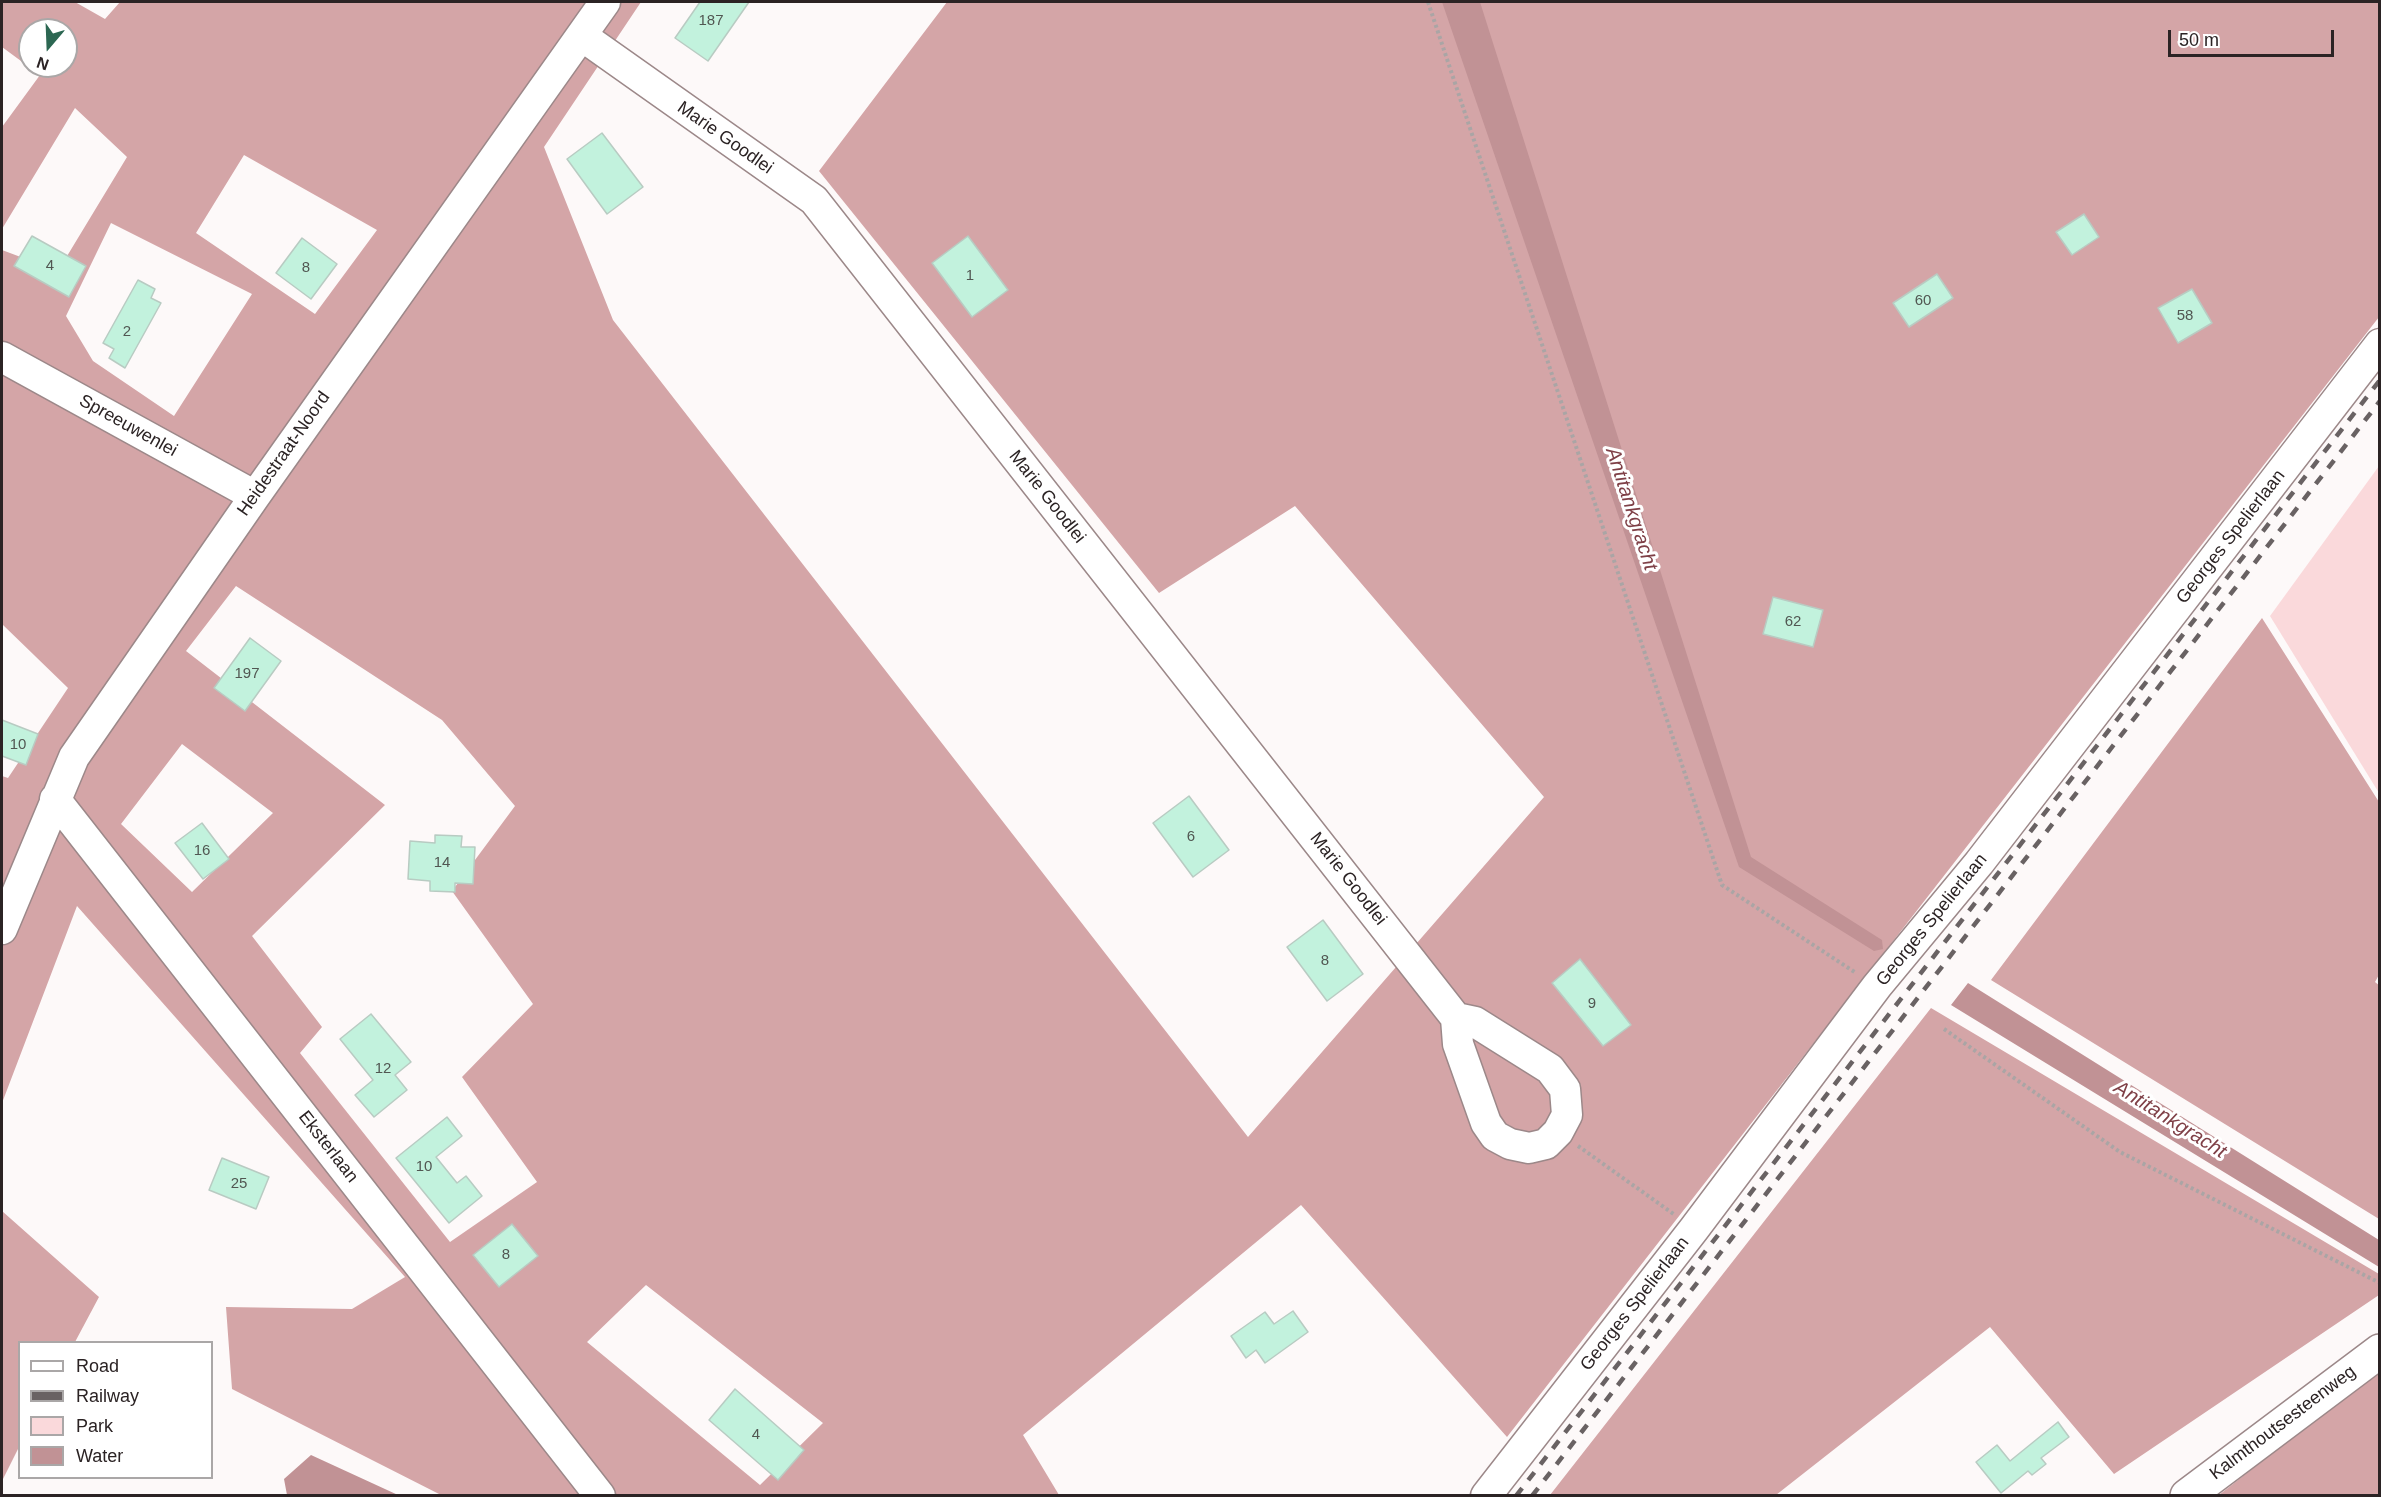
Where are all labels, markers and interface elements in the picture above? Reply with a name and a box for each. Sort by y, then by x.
house number: 187 [698,12,724,30]
north arrow [18,18,78,78]
scale bar [2171,18,2338,56]
text: 50 m [2179,30,2219,50]
text: N [34,54,51,74]
street label: Marie Goodlei [673,97,777,179]
house number: 4 [46,257,54,275]
house number: 8 [302,259,310,277]
house number: 1 [966,267,974,285]
house number: 60 [1915,292,1931,310]
house number: 58 [2177,307,2193,325]
house number: 2 [123,323,131,341]
street label: Heidestraat-Noord [233,388,335,520]
street label: Spreeuwenlei [75,390,181,462]
water label: Antitankgracht [1600,444,1662,574]
street label: Marie Goodlei [1004,446,1090,548]
street label: Georges Spelierlaan [2172,466,2290,608]
house number: 62 [1785,613,1801,631]
house number: 197 [234,665,260,683]
house number: 10 [10,736,26,754]
house number: 6 [1187,828,1195,846]
street label: Marie Goodlei [1305,828,1391,930]
house number: 16 [194,842,210,860]
street label: Georges Spelierlaan [1872,849,1992,991]
house number: 14 [434,854,450,872]
house number: 8 [1321,952,1329,970]
house number: 9 [1588,995,1596,1013]
house number: 12 [375,1060,391,1078]
water label: Antitankgracht [2109,1076,2231,1164]
street label: Eksterlaan [293,1107,363,1187]
house number: 10 [416,1158,432,1176]
house number: 25 [231,1175,247,1193]
street label: Georges Spelierlaan [1576,1233,1694,1375]
house number: 8 [502,1246,510,1264]
legend [18,1341,213,1479]
text: Road [76,1356,119,1376]
street label: Kalmthoutsesteenweg [2206,1361,2360,1485]
text: Railway [76,1386,139,1406]
text: Park [76,1416,113,1436]
house number: 4 [752,1426,760,1444]
text: Water [76,1446,123,1466]

